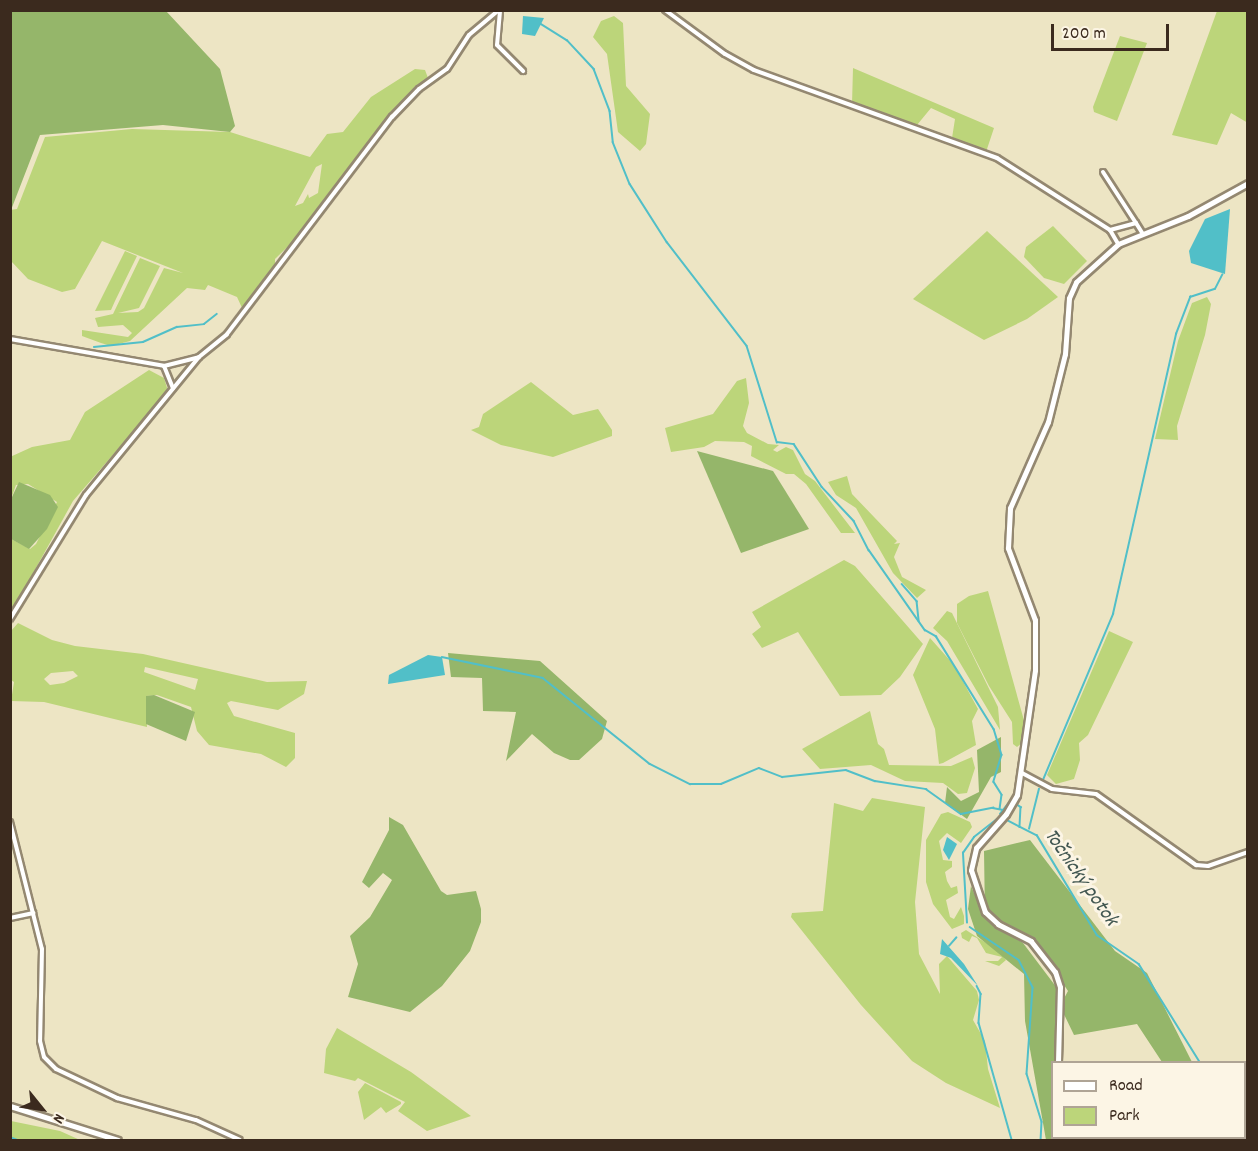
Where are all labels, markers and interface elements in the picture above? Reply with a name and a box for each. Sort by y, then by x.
scale bar [1054,12,1172,50]
text: 200 m [1062,22,1106,47]
water label: Točnický potok [1037,825,1123,931]
legend [1051,1061,1246,1139]
text: Road [1109,1074,1143,1099]
north arrow [12,1079,72,1139]
text: Park [1109,1104,1140,1129]
text: N [46,1109,70,1127]

